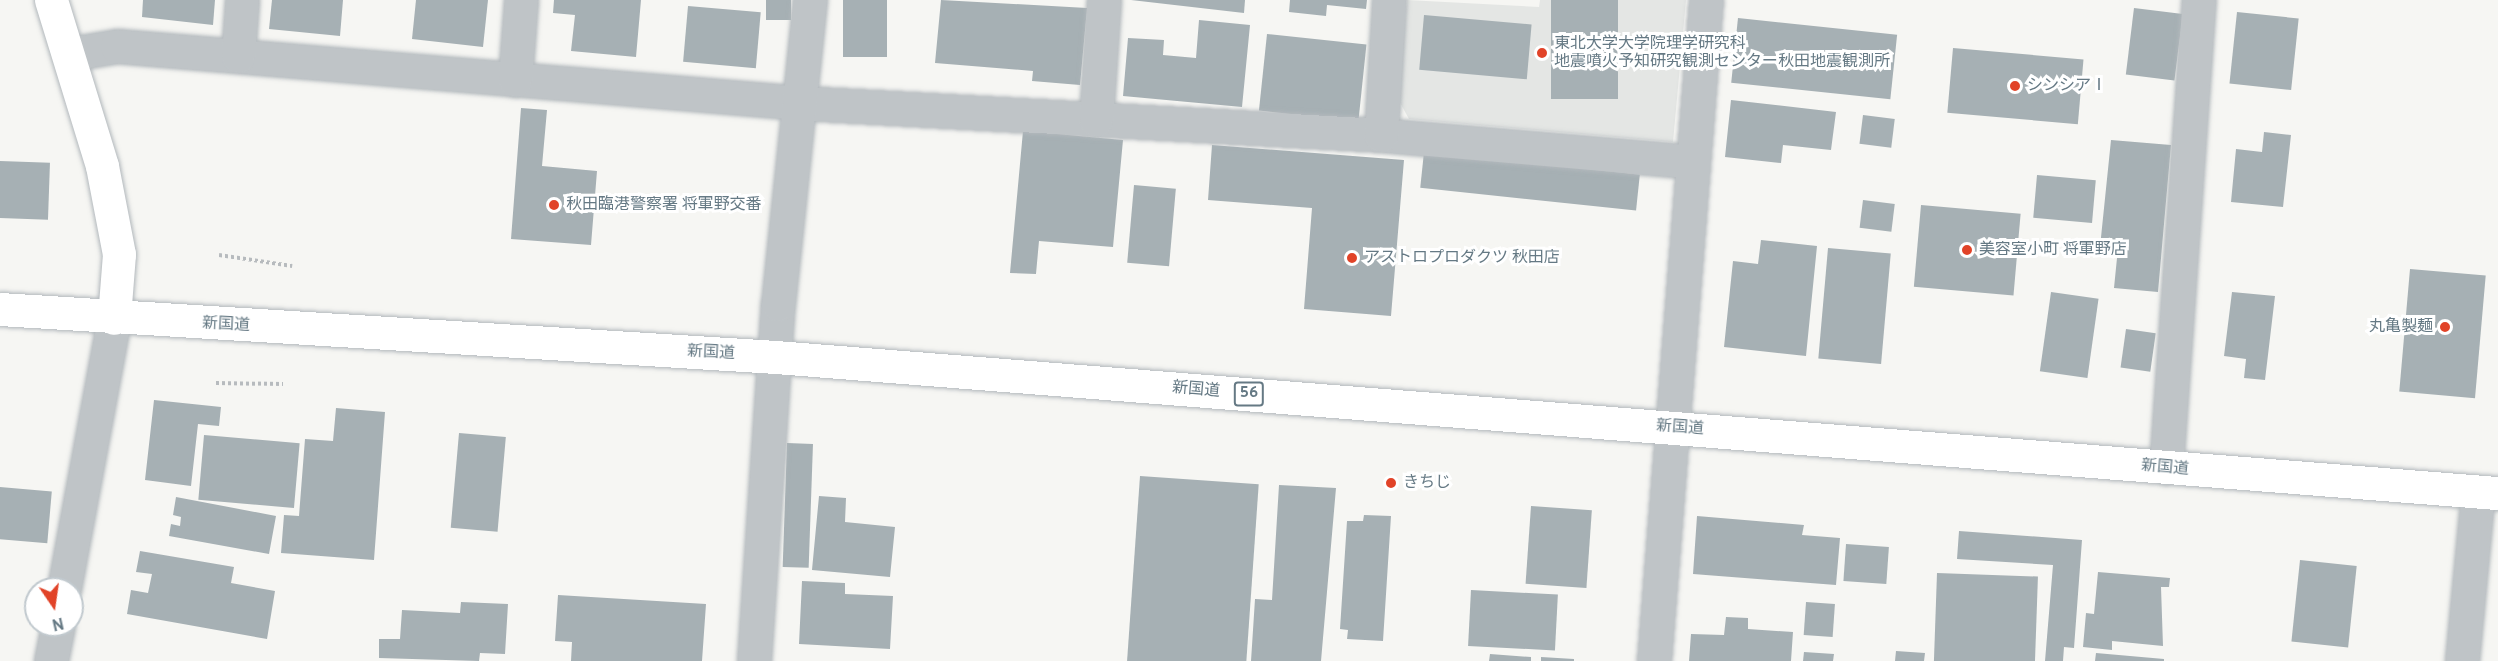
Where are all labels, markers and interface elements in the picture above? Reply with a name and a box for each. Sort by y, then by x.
place label: 東北大学大学院理学研究科 地震噴火予知研究観測センター秋田地震観測所 [1554,34,1890,72]
marker: 東北大学大学院理学研究科 地震噴火予知研究観測センター秋田地震観測所 [1535,46,1549,60]
place label: シンシアⅠ [2027,76,2107,96]
marker: シンシアⅠ [2008,79,2022,93]
place label: 秋田臨港警察署 将軍野交番 [566,195,762,215]
marker: 秋田臨港警察署 将軍野交番 [547,198,561,212]
place label: 美容室小町 将軍野店 [1979,240,2127,260]
marker: 美容室小町 将軍野店 [1960,243,1974,257]
place label: アストロプロダクツ 秋田店 [1364,248,1560,268]
marker: アストロプロダクツ 秋田店 [1345,251,1359,265]
street label: 新国道 [202,314,250,336]
place label: 丸亀製麺 [2369,317,2433,337]
marker: 丸亀製麺 [2438,320,2452,334]
street label: 新国道 [687,342,735,364]
street label: 新国道 [1171,378,1221,402]
road number: 56 [1232,382,1266,406]
street label: 新国道 [1655,417,1705,439]
street label: 新国道 [2140,456,2190,480]
place label: きちじ [1403,473,1451,493]
marker: きちじ [1384,476,1398,490]
north arrow [24,577,84,637]
text: N [50,612,65,634]

